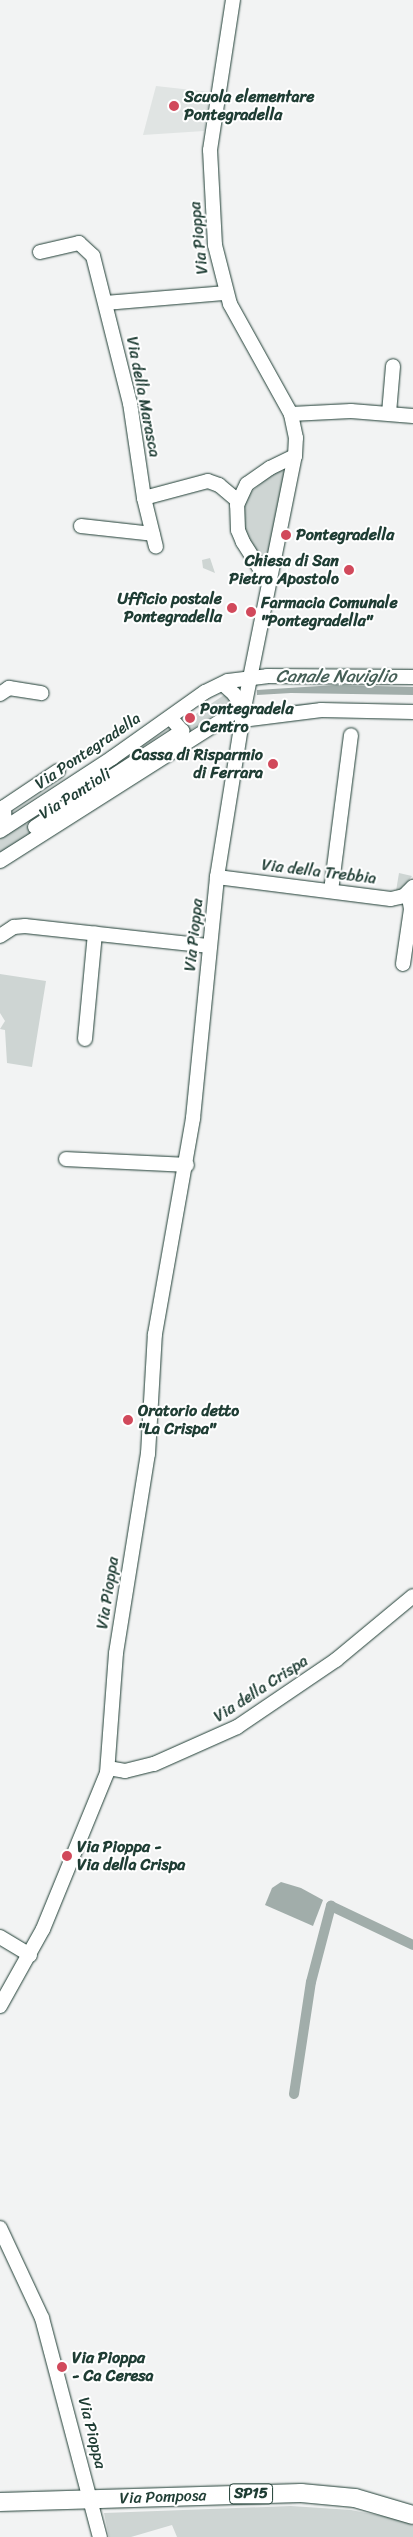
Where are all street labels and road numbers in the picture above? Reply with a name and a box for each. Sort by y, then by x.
street label: Via Pioppa [186,201,212,275]
street label: Via della Marasca [122,335,164,459]
street label: Via Pontegradella [31,708,145,794]
street label: Via Pantioli [36,764,114,824]
street label: Via della Trebbia [260,855,378,889]
street label: Via Pioppa [181,898,207,972]
street label: Via Pioppa [93,1555,123,1631]
street label: Via della Crispa [210,1651,312,1727]
street label: Via Pioppa [74,2395,110,2471]
road number: SP15 [228,2482,274,2506]
street label: Via Pomposa [119,2486,207,2508]

